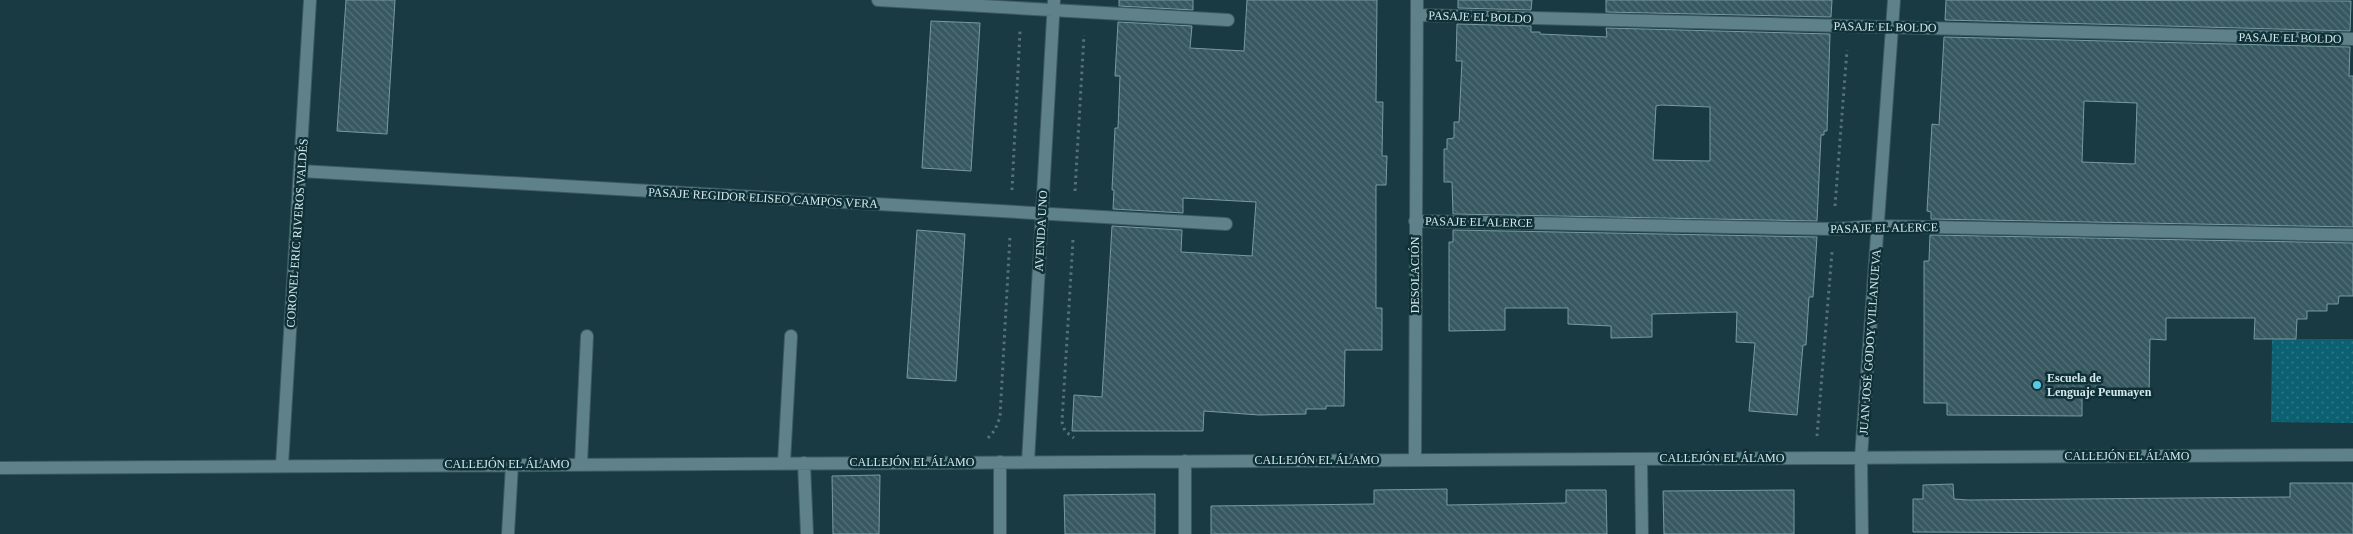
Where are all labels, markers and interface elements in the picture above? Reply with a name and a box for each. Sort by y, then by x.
street label: PASAJE EL BOLDO [1428,8,1532,26]
street label: PASAJE EL BOLDO [1833,19,1937,35]
street label: PASAJE EL BOLDO [2238,30,2342,46]
street label: CORONEL ERIC RIVEROS VALDÉS [283,138,311,328]
street label: PASAJE REGIDOR ELISEO CAMPOS VERA [648,185,879,211]
street label: AVENIDA UNO [1032,190,1050,272]
street label: PASAJE EL ALERCE [1425,214,1533,230]
street label: PASAJE EL ALERCE [1830,220,1938,236]
street label: DESOLACIÓN [1408,236,1422,313]
street label: JUAN JOSÉ GODOY VILLANUEVA [1857,248,1883,435]
place label: Escuela de Lenguaje Peumayen [2047,371,2152,399]
marker: Escuela de Lenguaje Peumayen [2031,379,2043,391]
street label: CALLEJÓN EL ÁLAMO [2065,449,2190,463]
street label: CALLEJÓN EL ÁLAMO [1660,451,1785,465]
street label: CALLEJÓN EL ÁLAMO [1255,453,1380,467]
street label: CALLEJÓN EL ÁLAMO [850,455,975,469]
street label: CALLEJÓN EL ÁLAMO [445,457,570,471]

